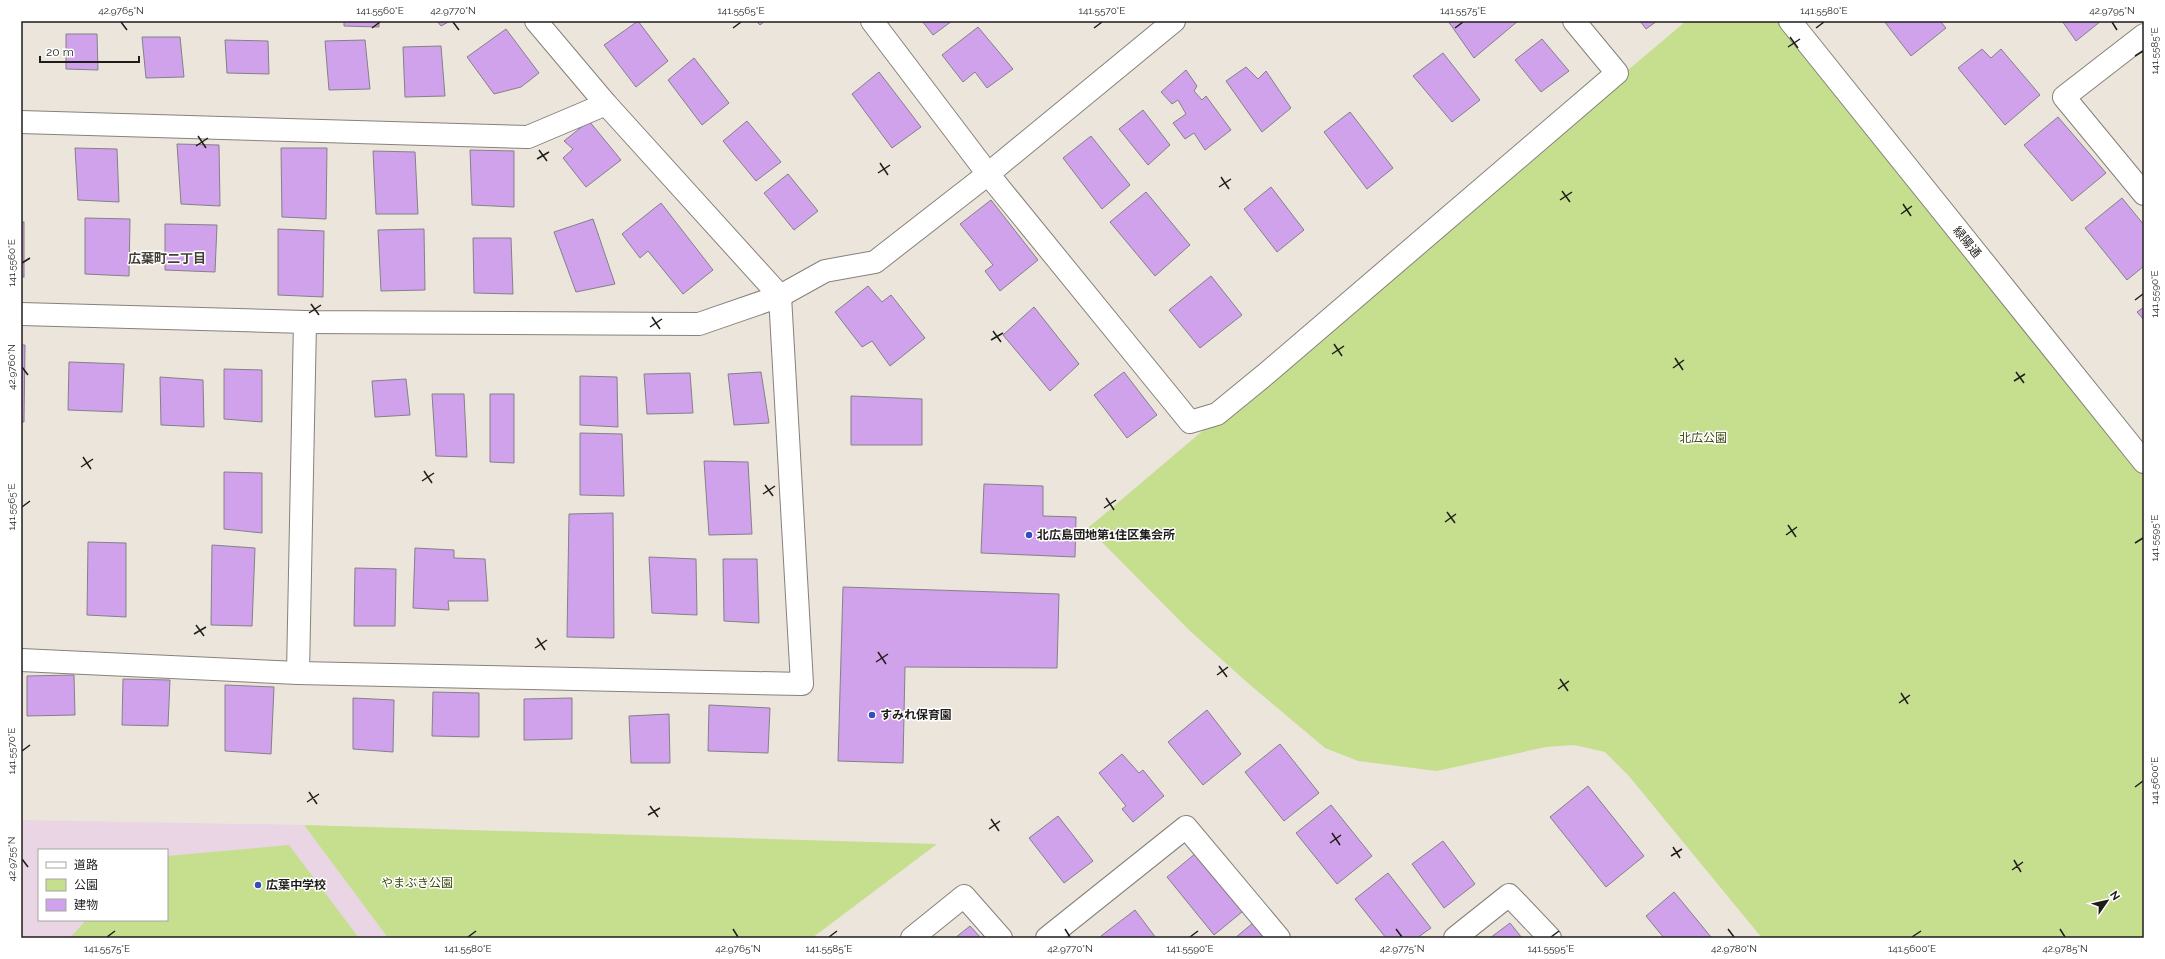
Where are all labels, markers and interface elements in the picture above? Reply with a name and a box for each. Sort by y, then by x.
text: 42.9765°N [98,5,144,16]
text: 141.5560°E [356,5,404,16]
text: 42.9770°N [430,5,476,16]
text: 141.5565°E [717,5,765,16]
text: 141.5570°E [1079,5,1125,16]
text: 141.5575°E [1440,5,1486,16]
text: 141.5580°E [1800,5,1848,16]
text: 42.9795°N [2089,5,2135,16]
text: 141.5585°E [2149,28,2160,74]
scale bar [40,38,139,64]
text: 20 m [46,45,74,59]
street label: 緑陽通 [1950,224,1984,260]
text: 141.5560°E [6,239,17,287]
district label: 広葉町二丁目 [128,251,206,266]
text: 141.5590°E [2149,270,2160,318]
text: 42.9760°N [6,344,17,390]
park label: 北広公園 [1679,431,1727,445]
text: 141.5565°E [6,483,17,531]
text: 141.5595°E [2149,515,2160,561]
place label: 北広島団地第1住区集会所 [1037,528,1175,542]
marker: 北広島団地第1住区集会所 [1024,530,1034,540]
place label: すみれ保育園 [880,708,952,722]
marker: すみれ保育園 [867,710,877,720]
text: 141.5570°E [6,728,17,774]
text: 141.5600°E [2149,757,2160,805]
text: 42.9755°N [6,837,17,881]
legend [38,849,168,921]
text: 道路 [74,858,98,872]
park label: やまぶき公園 [381,876,453,890]
text: 公園 [74,878,98,892]
place label: 広葉中学校 [266,878,326,892]
marker: 広葉中学校 [253,880,263,890]
north arrow [2087,881,2127,921]
text: N [2107,889,2123,903]
text: 建物 [74,898,98,912]
text: 141.5575°E [84,943,130,954]
text: 141.5580°E [444,943,492,954]
text: 42.9765°N [715,943,761,954]
text: 141.5585°E [806,943,852,954]
text: 42.9770°N [1047,943,1093,954]
text: 141.5590°E [1166,943,1214,954]
text: 42.9775°N [1380,943,1424,954]
text: 141.5595°E [1528,943,1574,954]
text: 42.9780°N [1711,943,1757,954]
text: 141.5600°E [1888,943,1936,954]
text: 42.9785°N [2042,943,2088,954]

